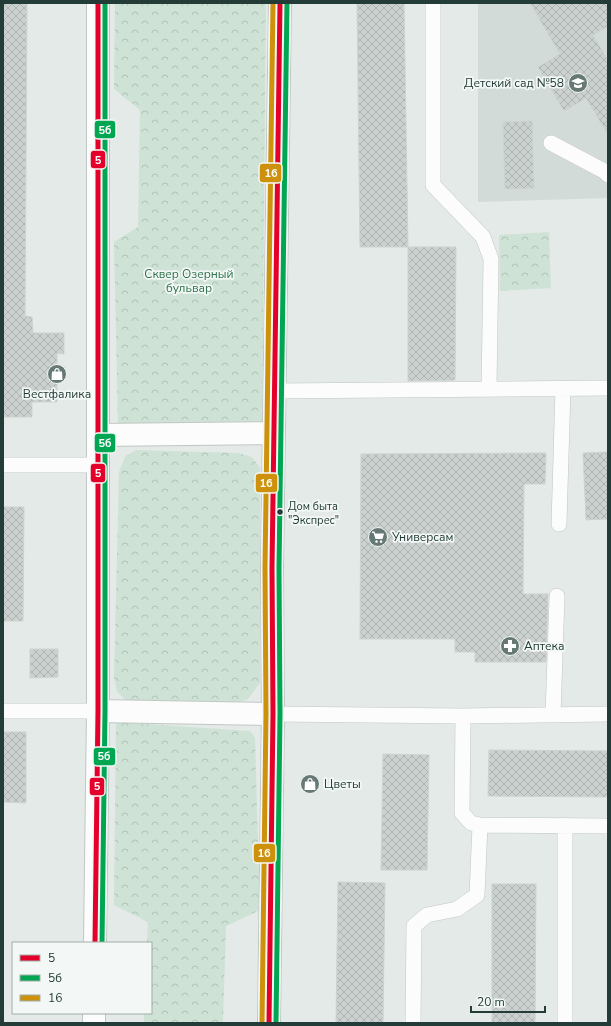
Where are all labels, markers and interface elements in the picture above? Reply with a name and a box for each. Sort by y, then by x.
school or university icon: Детский сад №58 [567,72,589,94]
place label: Детский сад №58 [464,75,564,91]
line badge: 5б [94,120,116,139]
text: 5б [98,123,112,138]
line badge: 5 [90,150,106,169]
text: 5 [95,153,102,168]
line badge: 16 [259,163,282,183]
text: 16 [264,166,278,181]
park label: Сквер Озерный бульвар [144,266,234,296]
shop icon: Вестфалика [46,363,68,385]
place label: Вестфалика [23,386,91,402]
line badge: 5б [94,433,116,453]
text: 5б [98,436,112,451]
line badge: 5 [90,463,106,483]
text: 5 [95,466,102,481]
line badge: 16 [255,473,278,493]
text: 16 [259,476,273,491]
place label: Дом быта "Экспрес" [288,499,339,528]
marker: Дом быта "Экспрес" [275,507,285,517]
supermarket icon: Универсам [367,526,389,548]
place label: Универсам [391,529,453,545]
pharmacy icon: Аптека [499,635,521,657]
place label: Аптека [524,638,564,654]
line badge: 5б [93,747,116,766]
text: 5б [97,749,111,764]
shop icon: Цветы [299,773,321,795]
place label: Цветы [324,776,361,792]
line badge: 5 [89,777,105,796]
text: 5 [94,779,101,794]
line badge: 16 [253,843,276,863]
text: 16 [257,846,271,861]
legend [12,942,152,1014]
text: 5 [48,950,55,966]
text: 5б [48,970,62,986]
scale bar [471,988,545,1014]
text: 16 [48,990,62,1006]
text: 20 m [477,994,505,1010]

